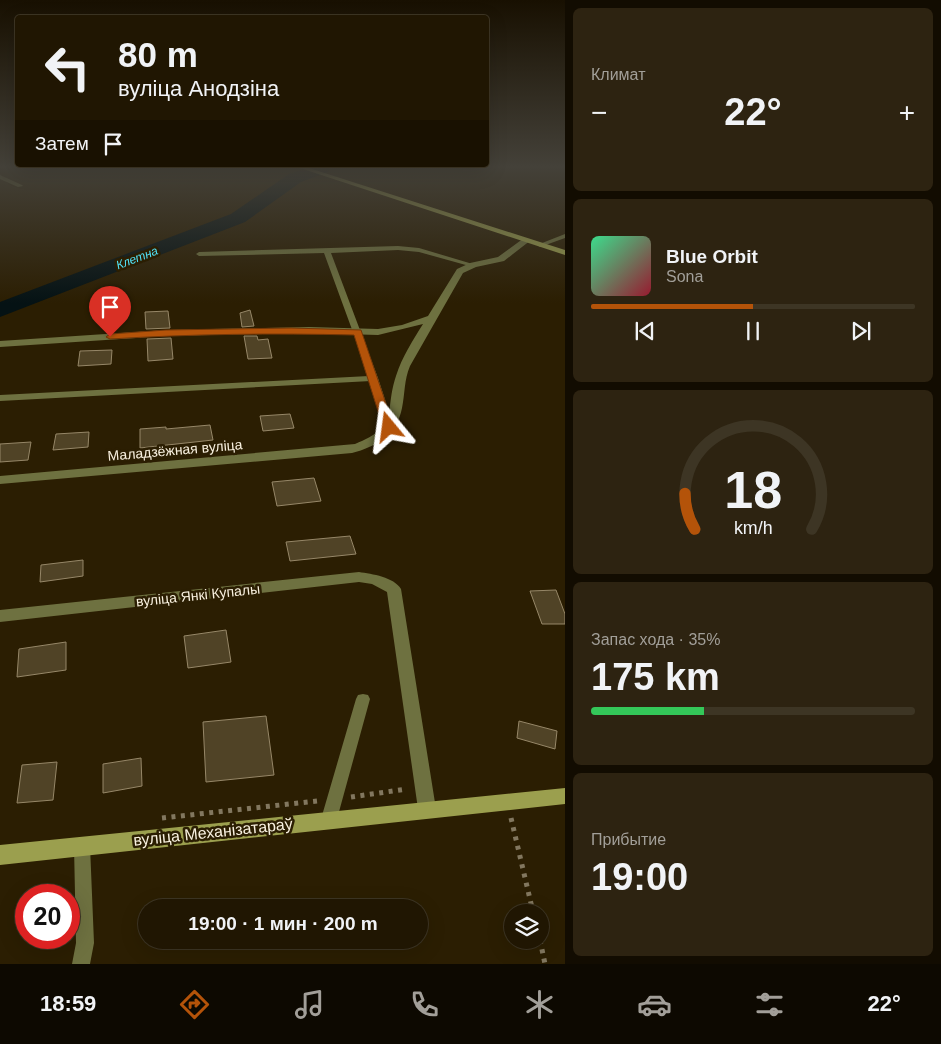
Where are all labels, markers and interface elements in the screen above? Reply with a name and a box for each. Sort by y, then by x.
icon: left [35,35,100,100]
text: 80 m [118,35,198,74]
text: Климат [591,66,645,83]
text: вуліца Анодзіна [118,76,279,101]
text: 22° [724,91,782,133]
text: − [591,97,607,128]
text: + [899,97,915,128]
icon: arrive [99,130,127,158]
text: Затем [35,133,89,154]
water label: Клетна [114,244,160,272]
text: Blue Orbit [666,246,758,267]
text: Sona [666,268,703,285]
pin [89,286,131,337]
icon: arrive [96,293,124,321]
icon: previous [631,317,659,345]
icon: pause [739,317,767,345]
icon: next [847,317,875,345]
position arrow [362,400,414,452]
street label: Маладзёжная вуліца [107,436,243,464]
text: 18 [724,461,782,519]
text: km/h [734,518,772,538]
street label: вуліца Янкі Купалы [135,581,261,609]
text: Запас хода · 35% [591,631,720,648]
text: 175 km [591,656,720,698]
street label: вуліца Механізатараў [133,815,293,849]
text: Прибытие [591,831,666,848]
text: 19:00 [591,856,688,898]
speed limit sign: 20 [15,884,80,949]
map controls [504,904,549,949]
button: layers [504,904,549,949]
text: 19:00 · 1 мин · 200 m [188,913,378,934]
icon: directions [177,987,212,1022]
icon: music [292,987,327,1022]
icon: phone [407,987,442,1022]
icon: climate [522,987,557,1022]
icon: car [637,987,672,1022]
icon: filters [752,987,787,1022]
text: 18:59 [40,991,96,1016]
text: 22° [868,991,901,1016]

